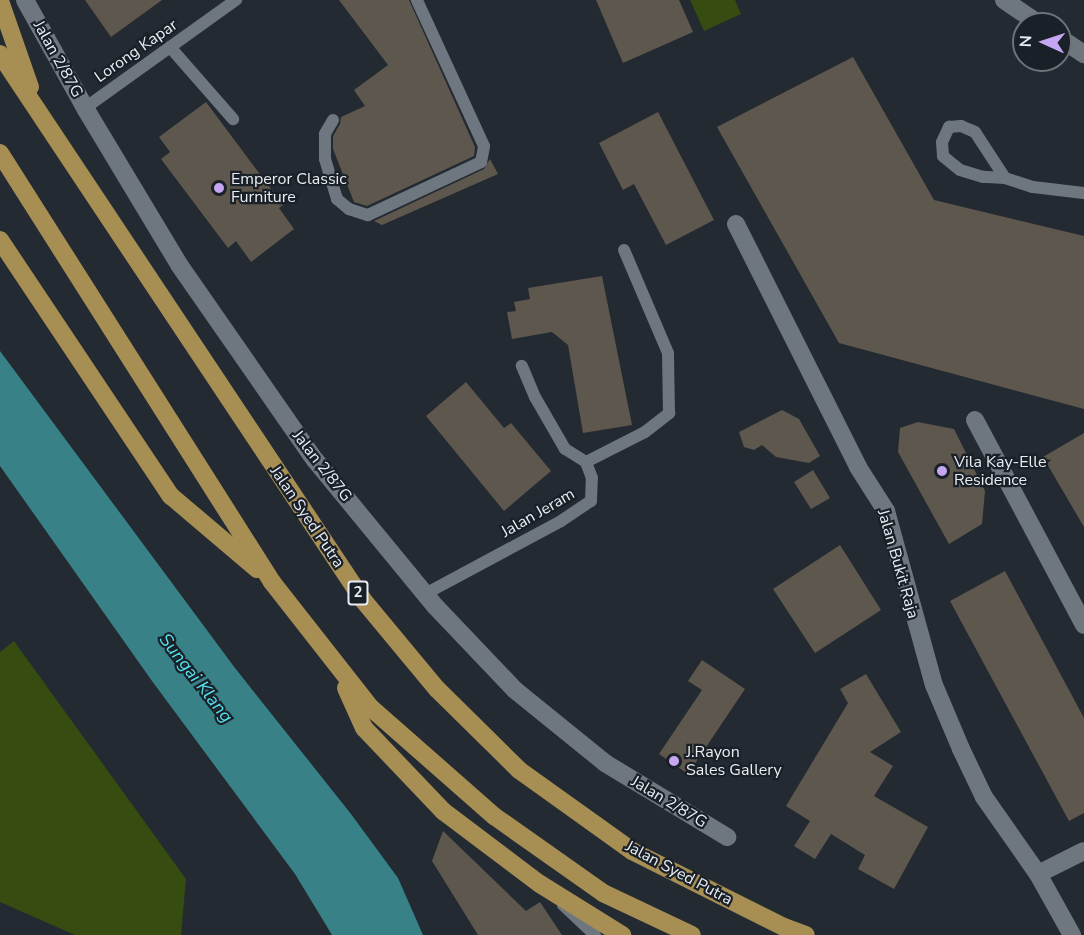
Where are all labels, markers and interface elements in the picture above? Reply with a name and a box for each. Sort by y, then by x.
north arrow [1012,12,1072,72]
street label: Lorong Kapar [91,15,181,87]
street label: Jalan 2/87G [29,17,87,101]
text: N [1015,35,1037,48]
place label: Emperor Classic Furniture [231,169,347,207]
marker: Emperor Classic Furniture [212,181,226,195]
street label: Jalan 2/87G [288,427,356,505]
place label: Vila Kay-Elle Residence [954,452,1046,490]
street label: Jalan Syed Putra [266,462,348,572]
marker: Vila Kay-Elle Residence [935,464,949,478]
street label: Jalan Jeram [498,484,578,542]
street label: Jalan Bukit Raja [873,507,923,621]
road number: 2 [348,581,368,605]
water label: Sungai Klang [154,629,238,727]
place label: J.Rayon Sales Gallery [686,742,782,780]
marker: J.Rayon Sales Gallery [667,754,681,768]
street label: Jalan 2/87G [628,772,710,832]
street label: Jalan Syed Putra [622,837,736,909]

